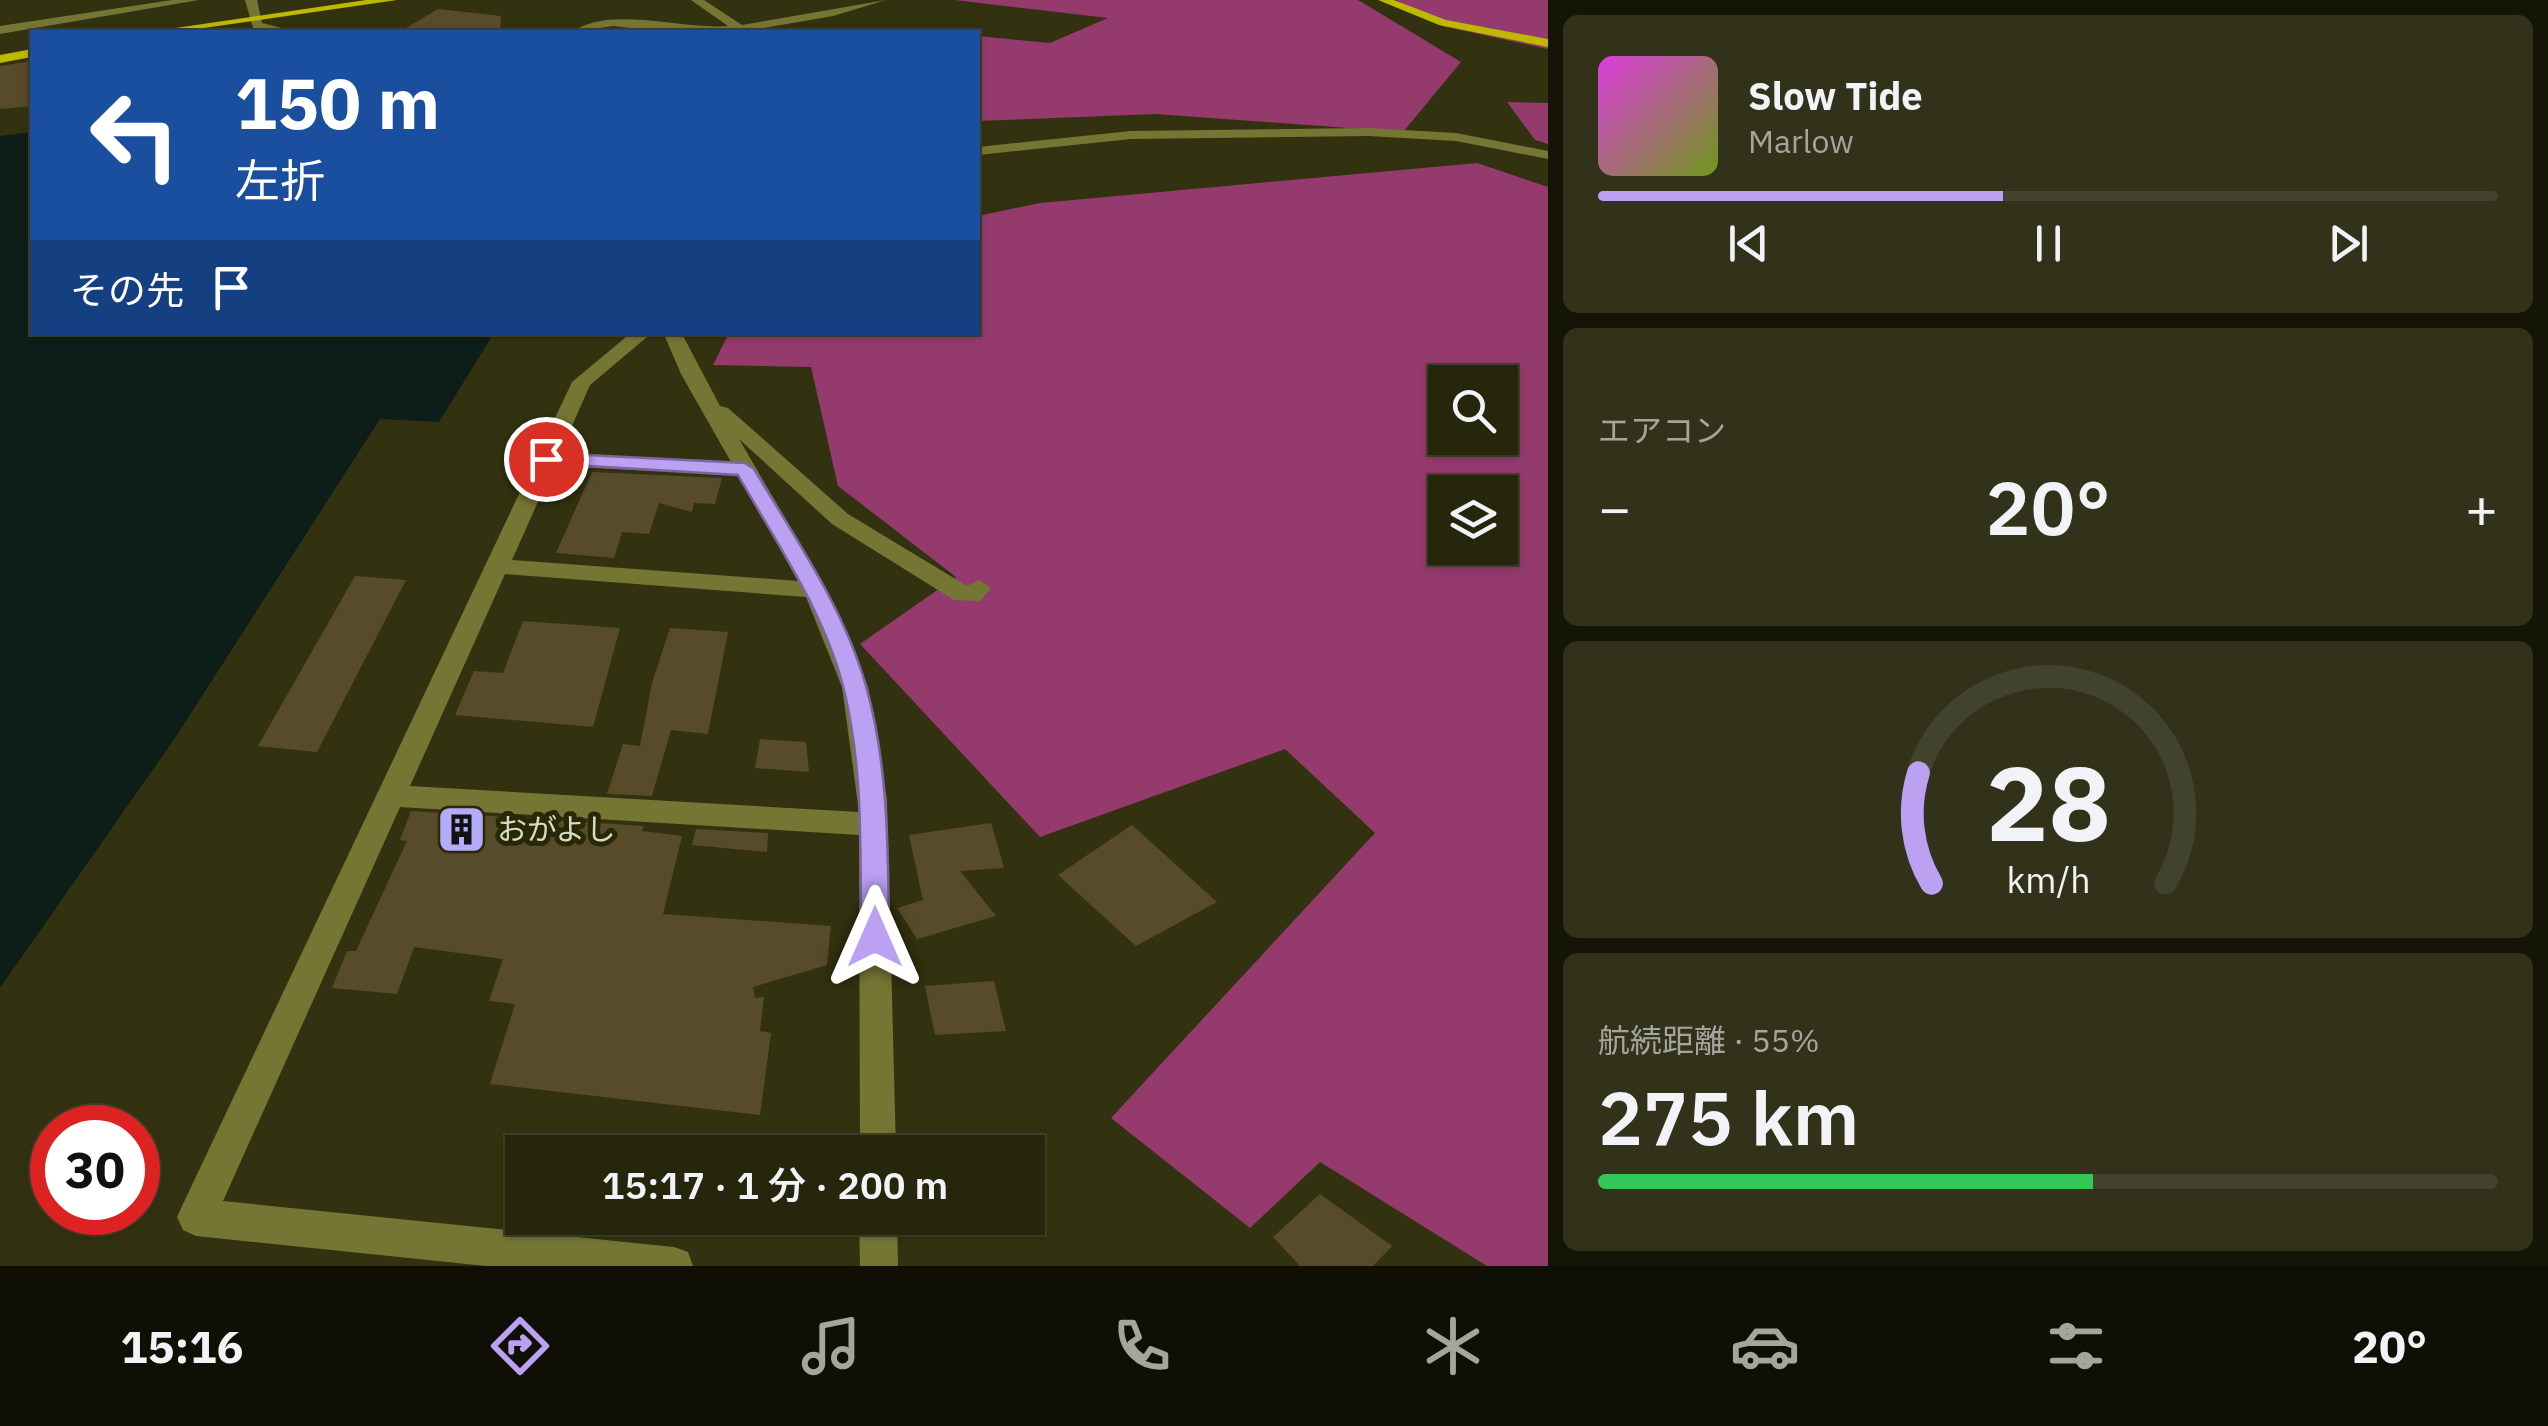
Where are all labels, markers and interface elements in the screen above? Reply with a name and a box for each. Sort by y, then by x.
text: 150 m [235,57,440,148]
icon: left [70,70,200,200]
text: Slow Tide [1748,71,1923,120]
text: Marlow [1748,120,1854,162]
text: 左折 [235,151,325,209]
icon: previous [1721,216,1776,271]
icon: pause [2021,216,2076,271]
icon: next [2321,216,2376,271]
icon: arrive [204,260,259,315]
text: その先 [70,265,184,314]
map controls [1428,365,1518,565]
button: search [1428,365,1518,455]
text: エアコン [1598,409,1726,451]
pin [504,417,589,502]
icon: arrive [519,432,574,487]
text: 20° [1985,458,2111,556]
text: − [1598,472,1631,543]
text: + [2465,472,2498,543]
button: layers [1428,475,1518,565]
text: 28 [1986,734,2110,870]
building icon: おがよし [436,804,488,856]
place label: おがよし [497,809,616,848]
text: km/h [2006,856,2090,903]
position arrow [823,885,927,989]
text: 航続距離 · 55% [1598,1019,1820,1061]
text: 275 km [1598,1068,1859,1166]
speed limit sign: 30 [30,1105,160,1235]
text: 15:17 · 1 分 · 200 m [602,1160,948,1209]
icon: directions [485,1311,555,1381]
icon: music [796,1311,866,1381]
icon: phone [1107,1311,1177,1381]
icon: climate [1418,1311,1488,1381]
icon: car [1730,1311,1800,1381]
icon: filters [2041,1311,2111,1381]
text: 15:16 [121,1317,243,1375]
text: 20° [2352,1317,2427,1375]

